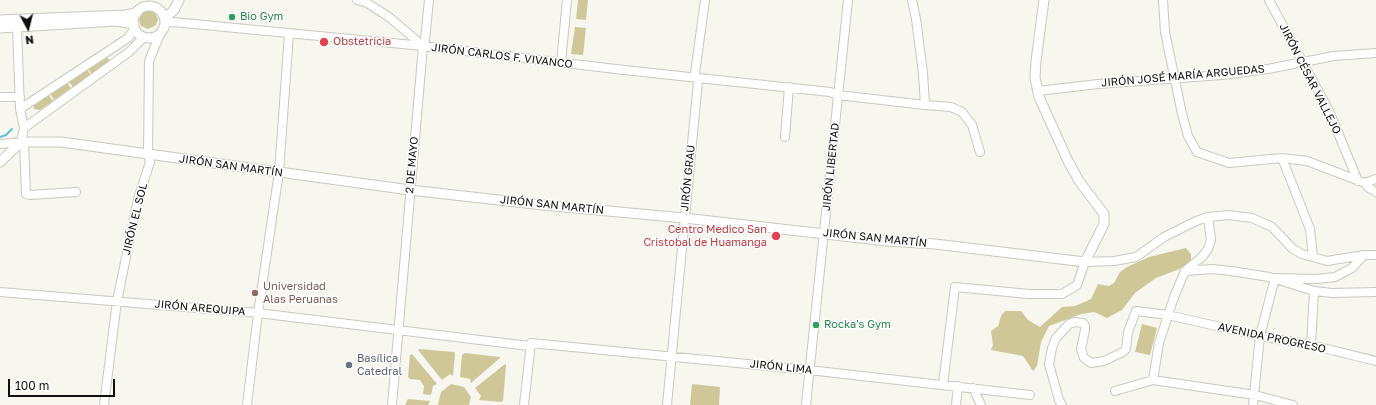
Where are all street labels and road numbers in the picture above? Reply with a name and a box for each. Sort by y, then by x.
street label: JIRÓN CÉSAR VALLEJO [1276,22,1344,136]
street label: JIRÓN CARLOS F. VIVANCO [431,41,573,71]
street label: JIRÓN JOSÉ MARÍA ARGUEDAS [1101,62,1265,90]
street label: JIRÓN LIBERTAD [820,122,842,212]
street label: 2 DE MAYO [403,136,421,194]
street label: JIRÓN GRAU [678,144,698,212]
street label: JIRÓN SAN MARTÍN [178,152,284,180]
street label: JIRÓN EL SOL [120,182,150,256]
street label: JIRÓN SAN MARTÍN [499,193,605,217]
street label: JIRÓN SAN MARTÍN [822,226,928,250]
street label: JIRÓN AREQUIPA [154,297,246,319]
street label: AVENIDA PROGRESO [1217,320,1327,356]
street label: JIRÓN LIMA [749,357,813,377]

